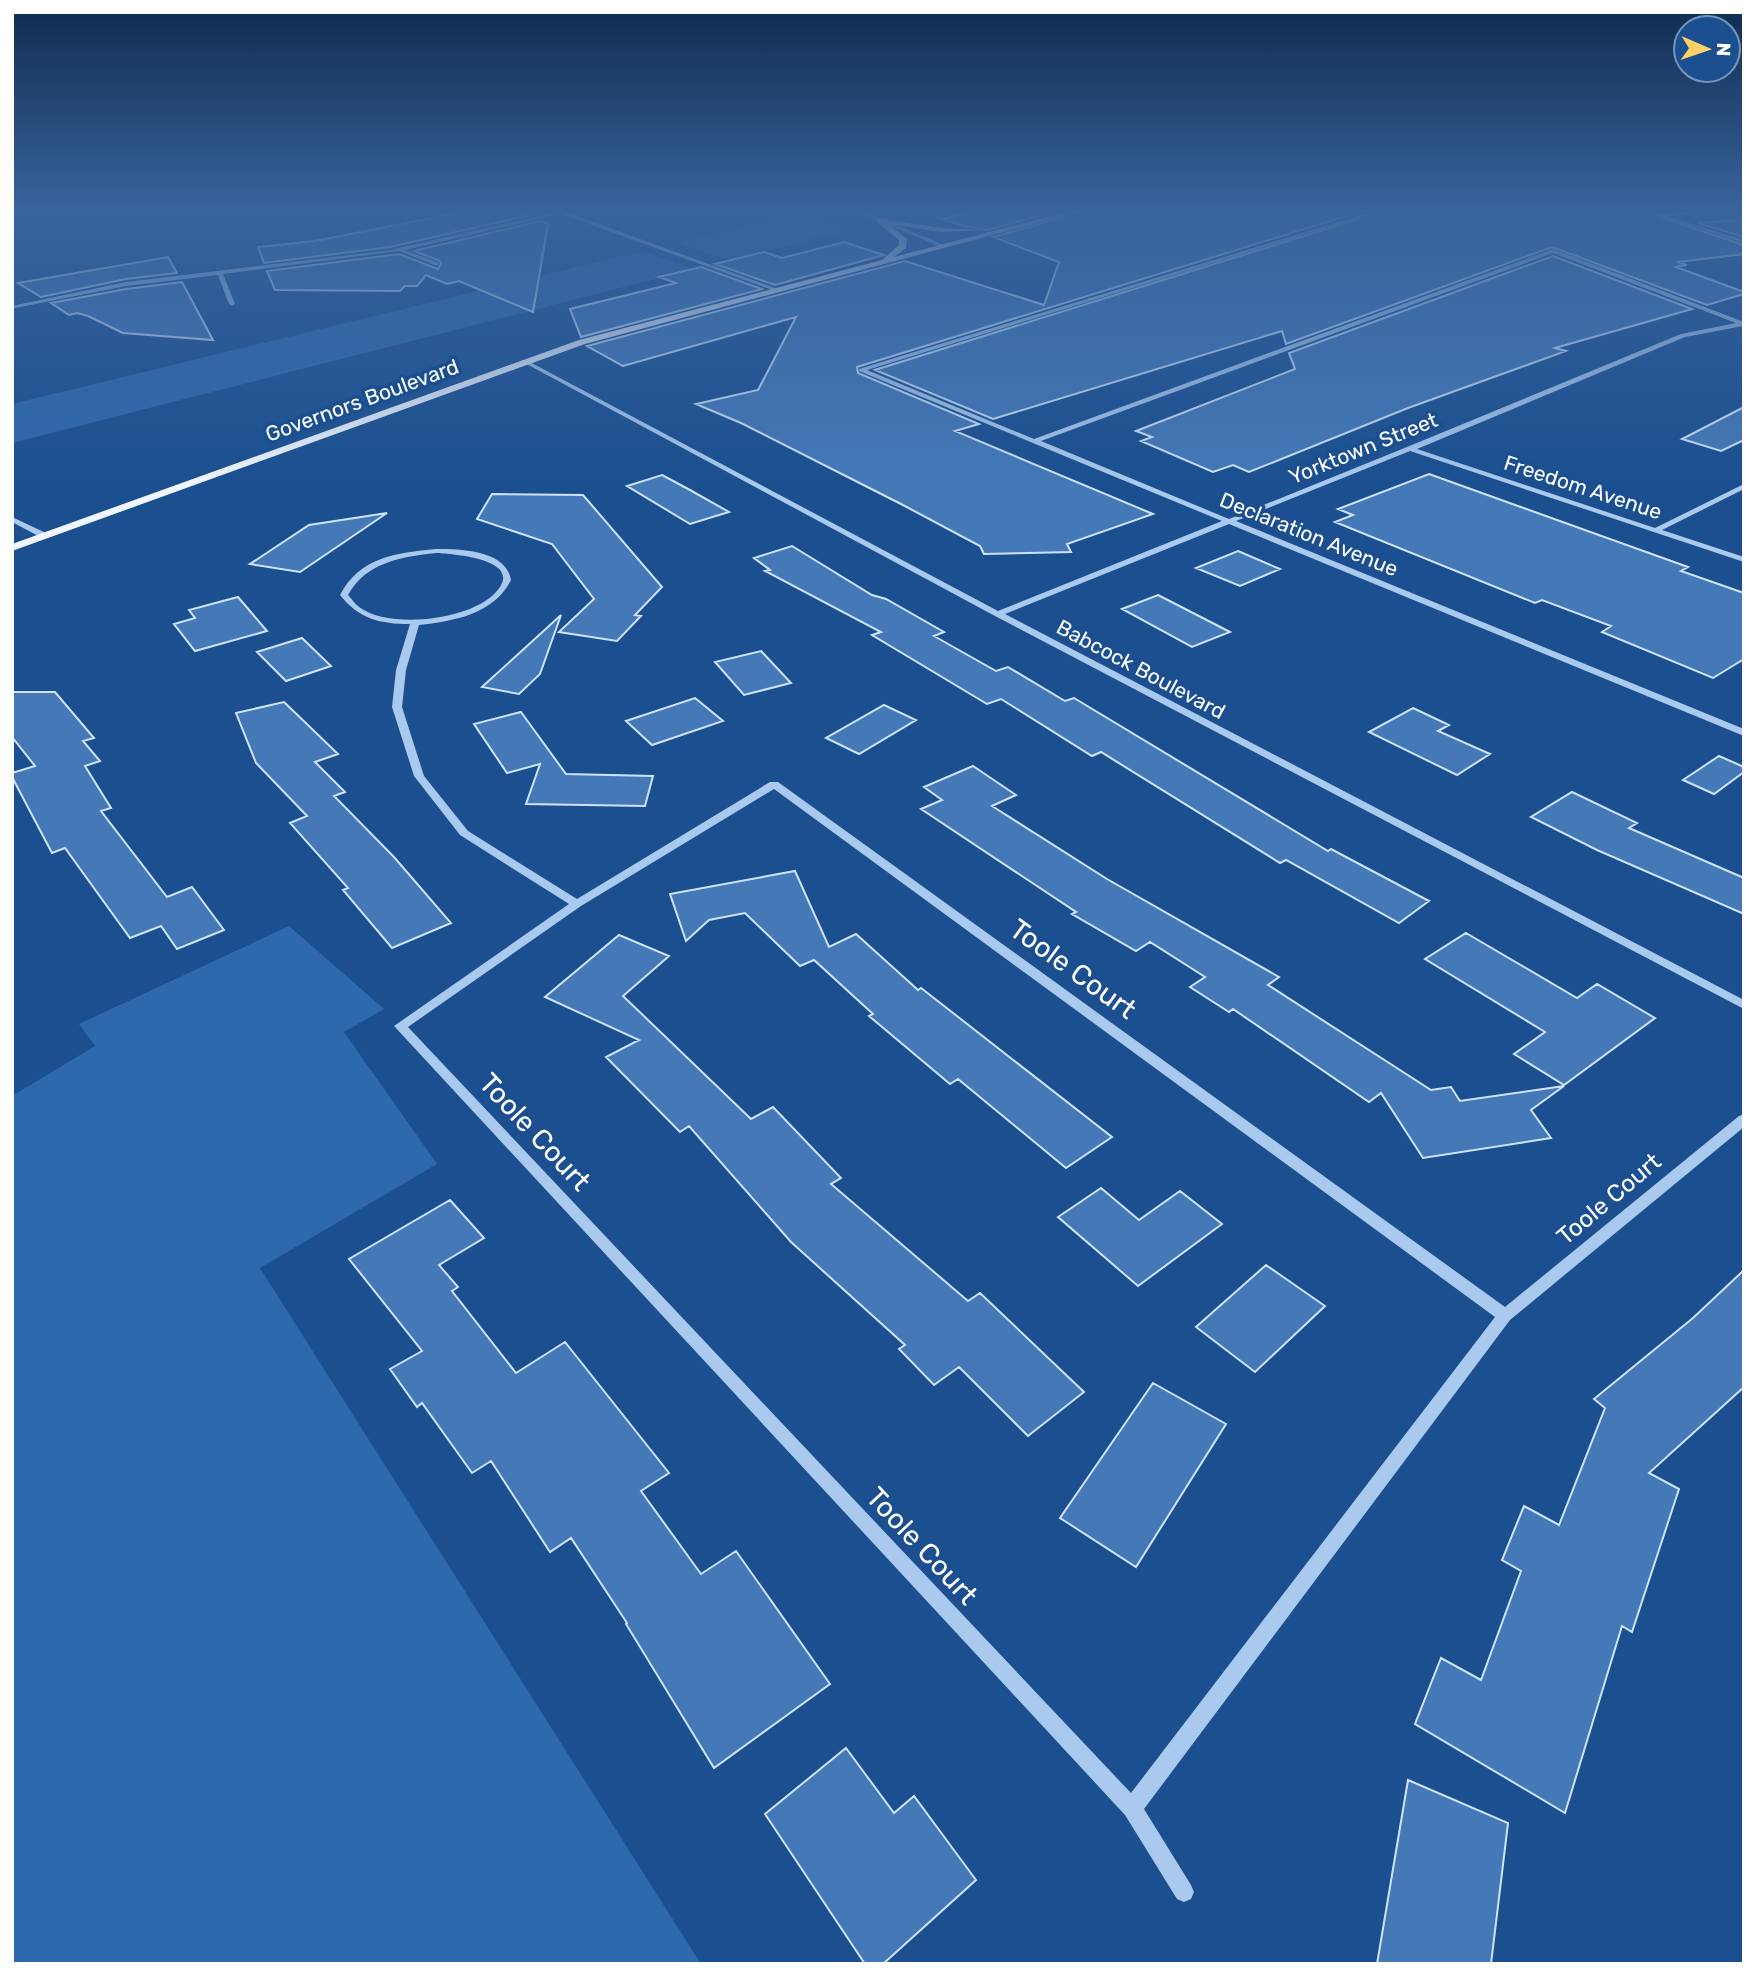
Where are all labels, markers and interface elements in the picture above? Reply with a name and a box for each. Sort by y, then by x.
north arrow [1672,14,1742,84]
text: N [1712,42,1735,57]
street label: Governors Boulevard [262,353,462,447]
street label: Yorktown Street [1285,407,1441,489]
street label: Freedom Avenue [1501,450,1665,524]
street label: Declaration Avenue [1216,487,1402,581]
street label: Babcock Boulevard [1052,614,1230,724]
street label: Toole Court [1003,912,1143,1026]
street label: Toole Court [472,1067,598,1197]
street label: Toole Court [1551,1147,1667,1251]
street label: Toole Court [859,1481,985,1611]

